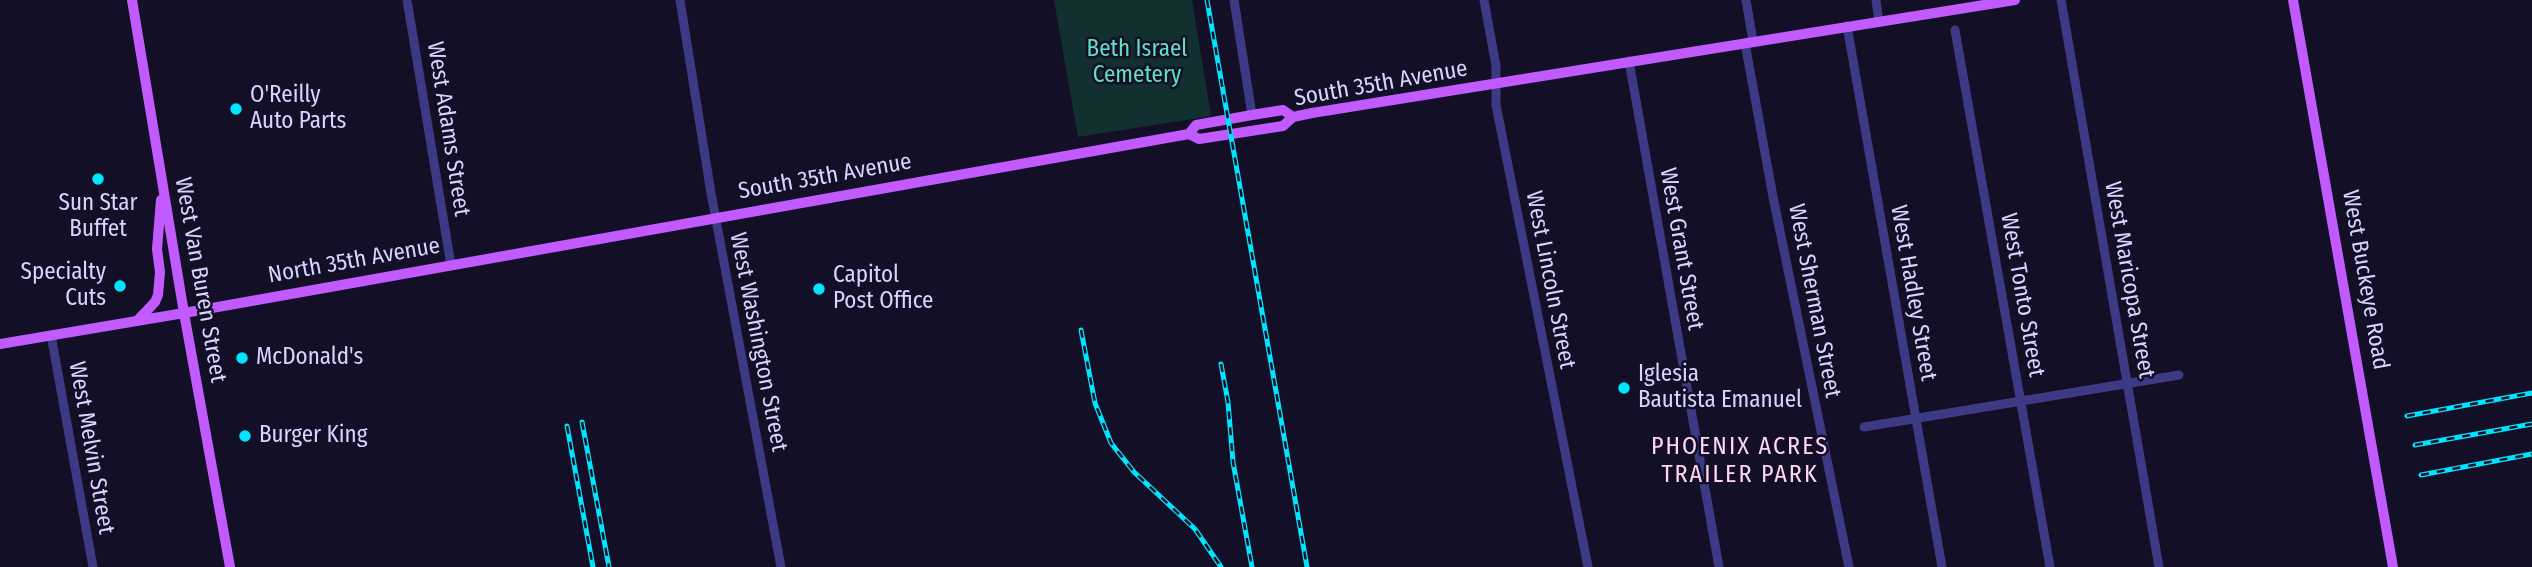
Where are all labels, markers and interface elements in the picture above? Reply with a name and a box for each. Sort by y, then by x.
park label: Beth Israel Cemetery [1087,36,1187,90]
street label: West Adams Street [421,40,475,218]
street label: South 35th Avenue [1292,55,1470,113]
place label: O'Reilly Auto Parts [250,82,346,136]
marker: O'Reilly Auto Parts [228,101,244,117]
street label: South 35th Avenue [736,148,914,206]
street label: West Grant Street [1653,166,1709,332]
marker: Sun Star Buffet [90,171,106,187]
street label: West Van Buren Street [168,175,232,385]
street label: West Maricopa Street [2098,179,2160,381]
street label: West Buckeye Road [2336,188,2394,372]
street label: West Lincoln Street [1519,189,1581,371]
place label: Sun Star Buffet [58,190,138,244]
street label: West Sherman Street [1782,202,1846,400]
street label: West Hadley Street [1884,203,1942,383]
street label: West Tonto Street [1994,211,2050,379]
street label: West Washington Street [723,230,793,454]
street label: North 35th Avenue [266,232,442,290]
place label: Specialty Cuts [21,259,106,313]
place label: Capitol Post Office [833,262,933,316]
marker: Specialty Cuts [112,278,128,294]
marker: Capitol Post Office [811,281,827,297]
place label: McDonald's [256,344,363,372]
marker: McDonald's [234,350,250,366]
street label: West Melvin Street [62,360,120,536]
place label: Iglesia Bautista Emanuel [1638,361,1802,415]
marker: Iglesia Bautista Emanuel [1616,380,1632,396]
place label: Burger King [259,422,367,450]
marker: Burger King [237,428,253,444]
district label: PHOENIX ACRES TRAILER PARK [1653,433,1827,489]

